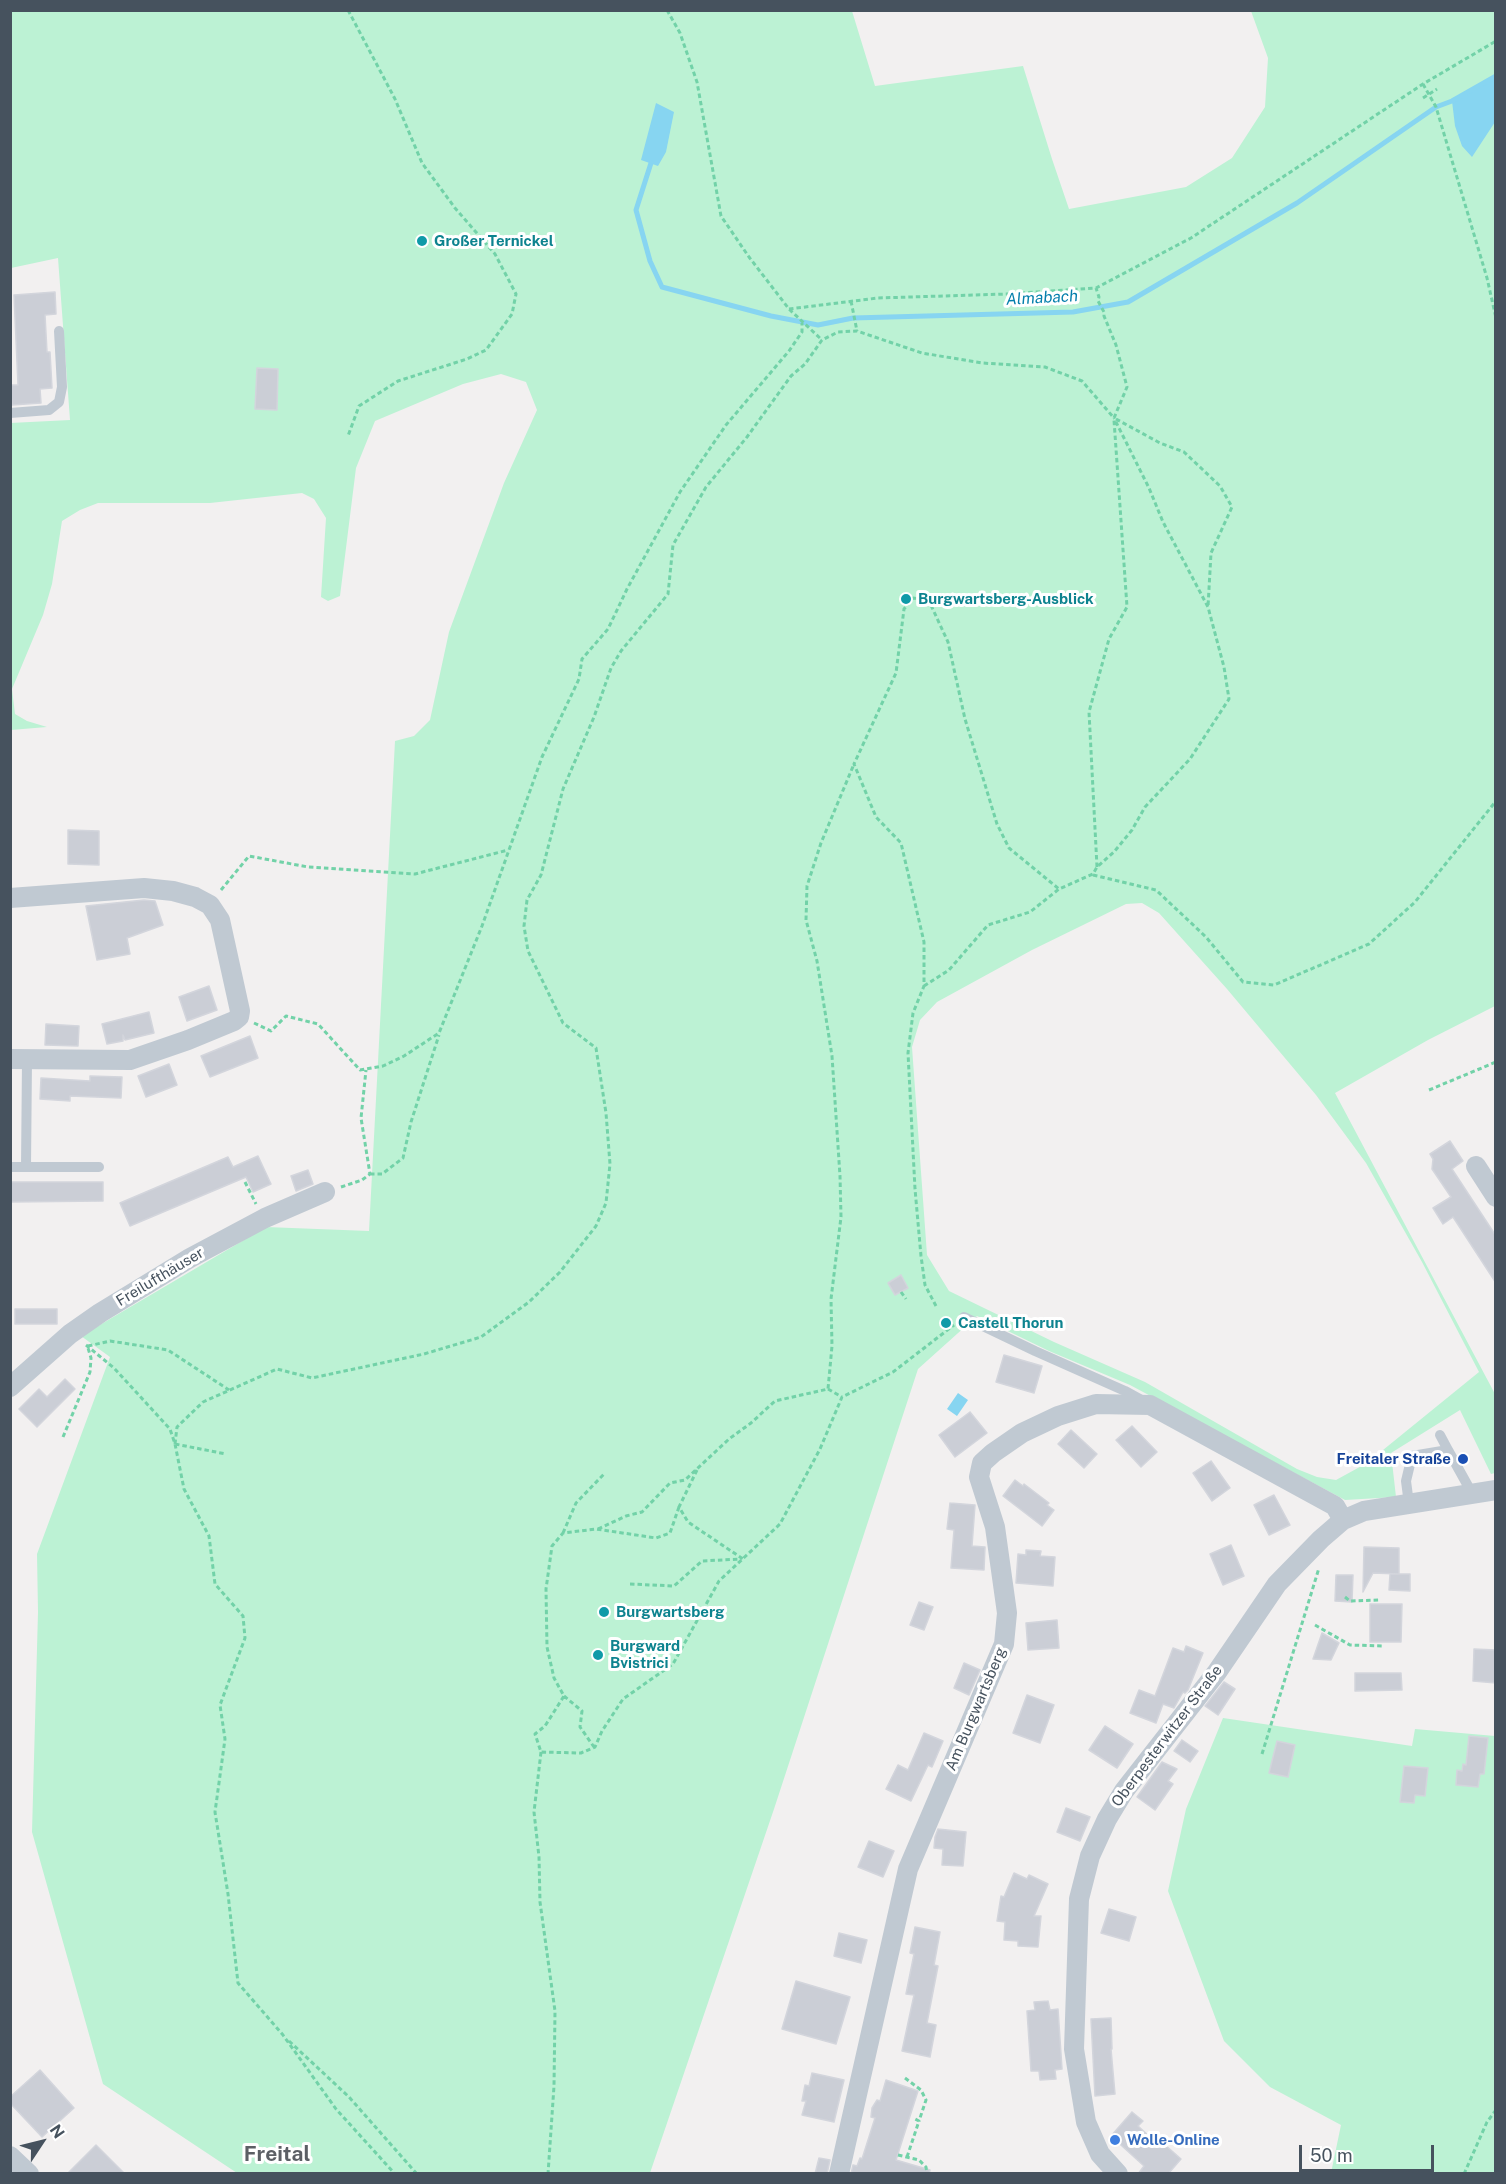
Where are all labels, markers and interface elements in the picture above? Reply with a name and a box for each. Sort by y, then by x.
place label: Großer Ternickel [434,232,554,250]
marker: Großer Ternickel [415,234,429,248]
water label: Almabach [1005,287,1079,309]
place label: Burgwartsberg-Ausblick [918,590,1094,608]
marker: Burgwartsberg-Ausblick [899,592,913,606]
street label: Freilufthäuser [113,1244,207,1310]
place label: Castell Thorun [958,1314,1063,1332]
marker: Castell Thorun [939,1316,953,1330]
place label: Freitaler Straße [1337,1450,1451,1468]
marker: Freitaler Straße [1456,1452,1470,1466]
place label: Burgwartsberg [616,1603,724,1621]
marker: Burgwartsberg [597,1605,611,1619]
place label: Burgward Bvistrici [610,1637,680,1672]
street label: Am Burgwartsberg [942,1645,1010,1773]
marker: Burgward Bvistrici [591,1648,605,1662]
street label: Oberpesterwitzer Straße [1108,1662,1226,1810]
north arrow [12,2112,72,2172]
text: N [46,2121,69,2142]
place label: Wolle-Online [1127,2131,1220,2149]
marker: Wolle-Online [1108,2133,1122,2147]
scale bar [1302,2133,1437,2171]
district label: Freital [244,2142,310,2168]
text: 50 m [1310,2145,1353,2166]

